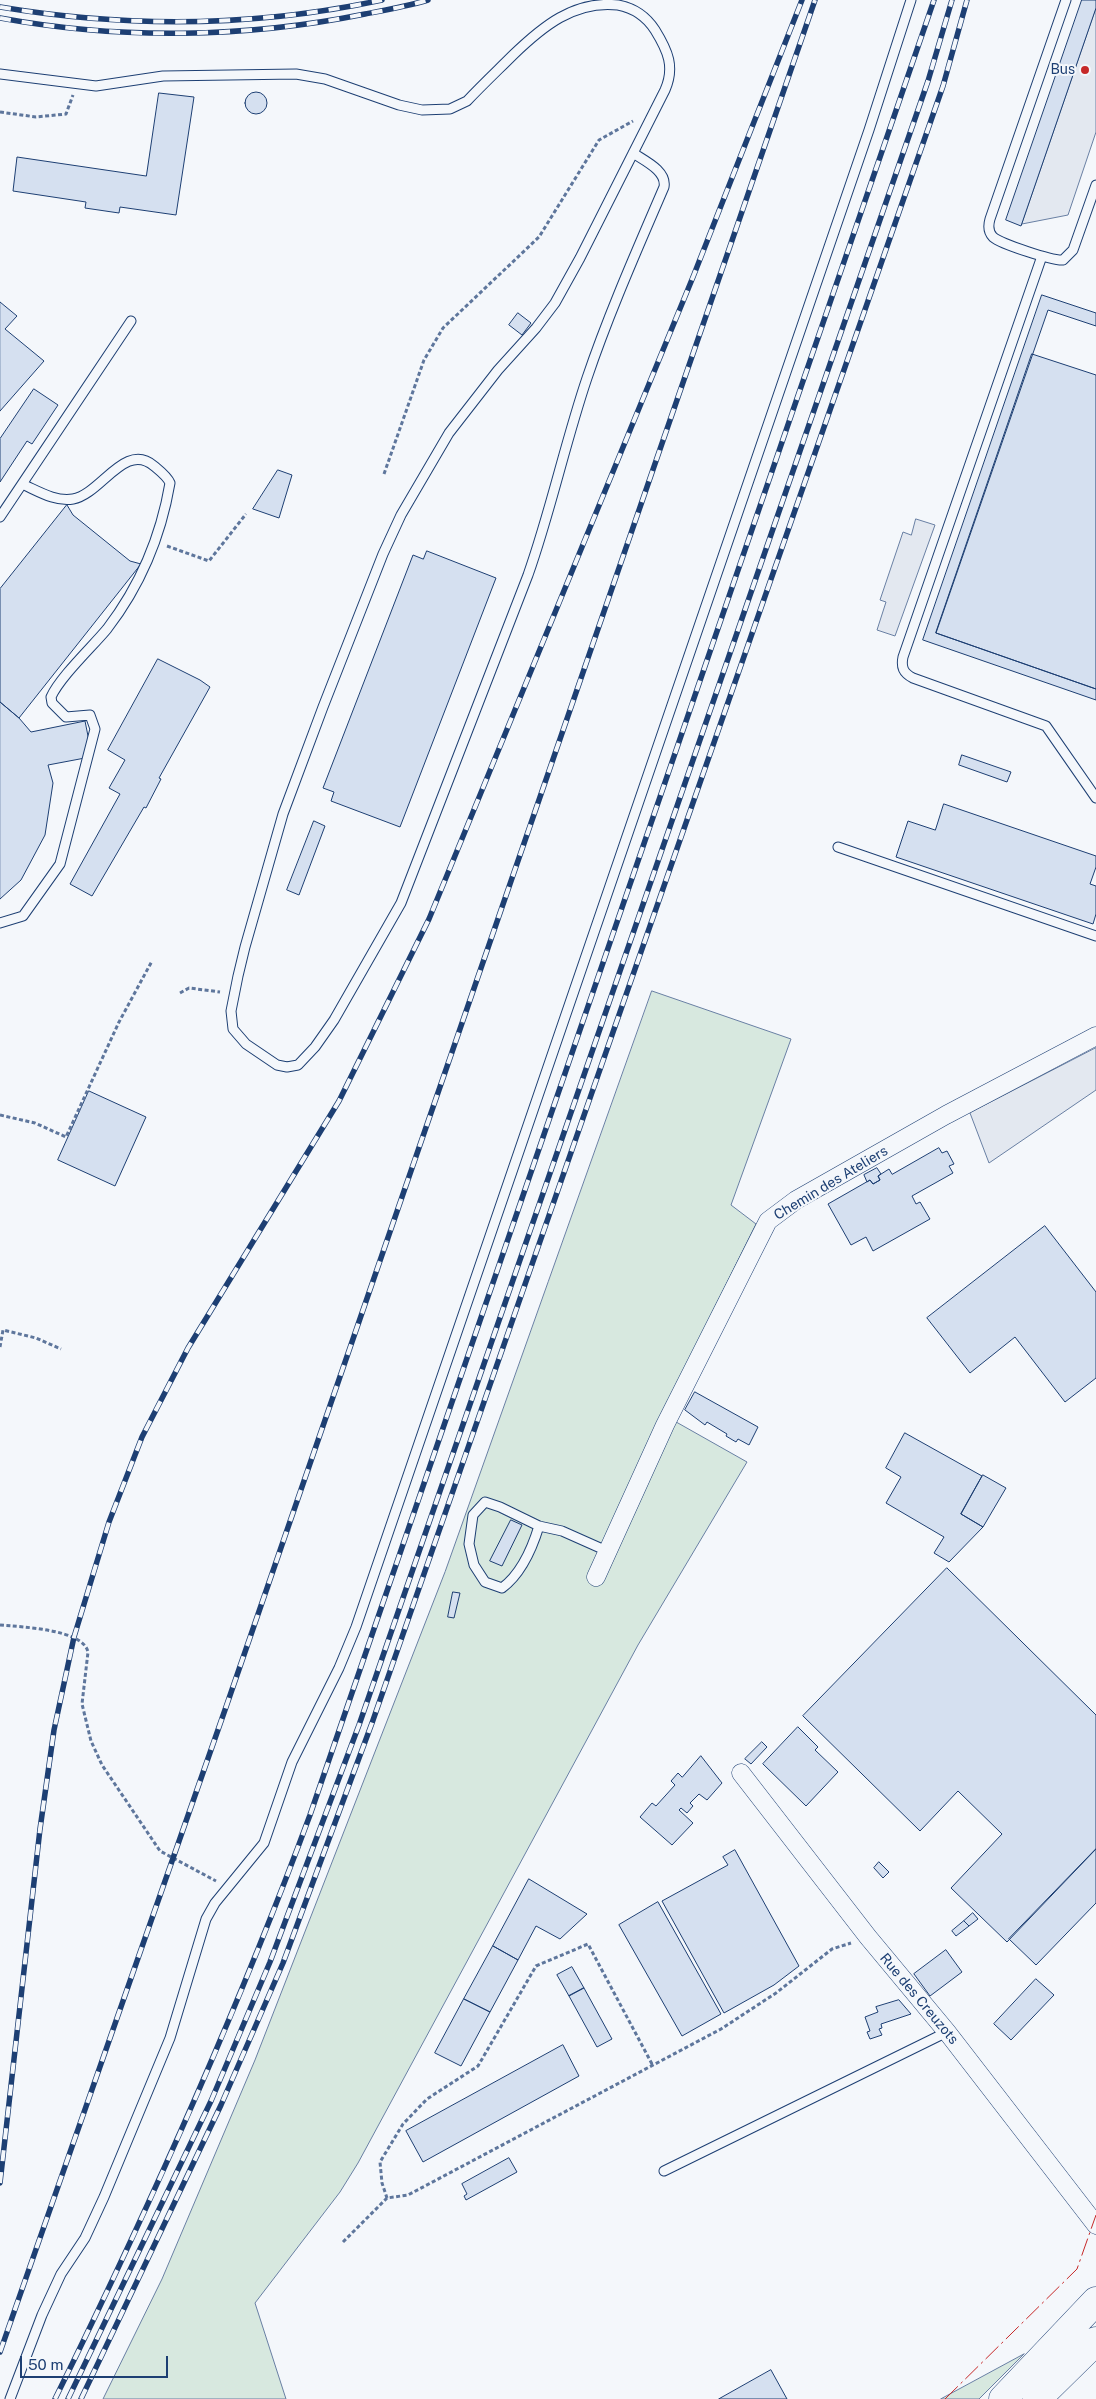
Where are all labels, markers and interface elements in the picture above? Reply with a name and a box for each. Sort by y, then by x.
place label: Bus [1050,62,1075,78]
marker: Bus [1079,64,1091,76]
street label: Chemin des Ateliers [771,1142,891,1224]
street label: Rue des Creuzots [876,1950,962,2048]
scale bar [22,2346,170,2378]
text: 50 m [28,2356,63,2373]

